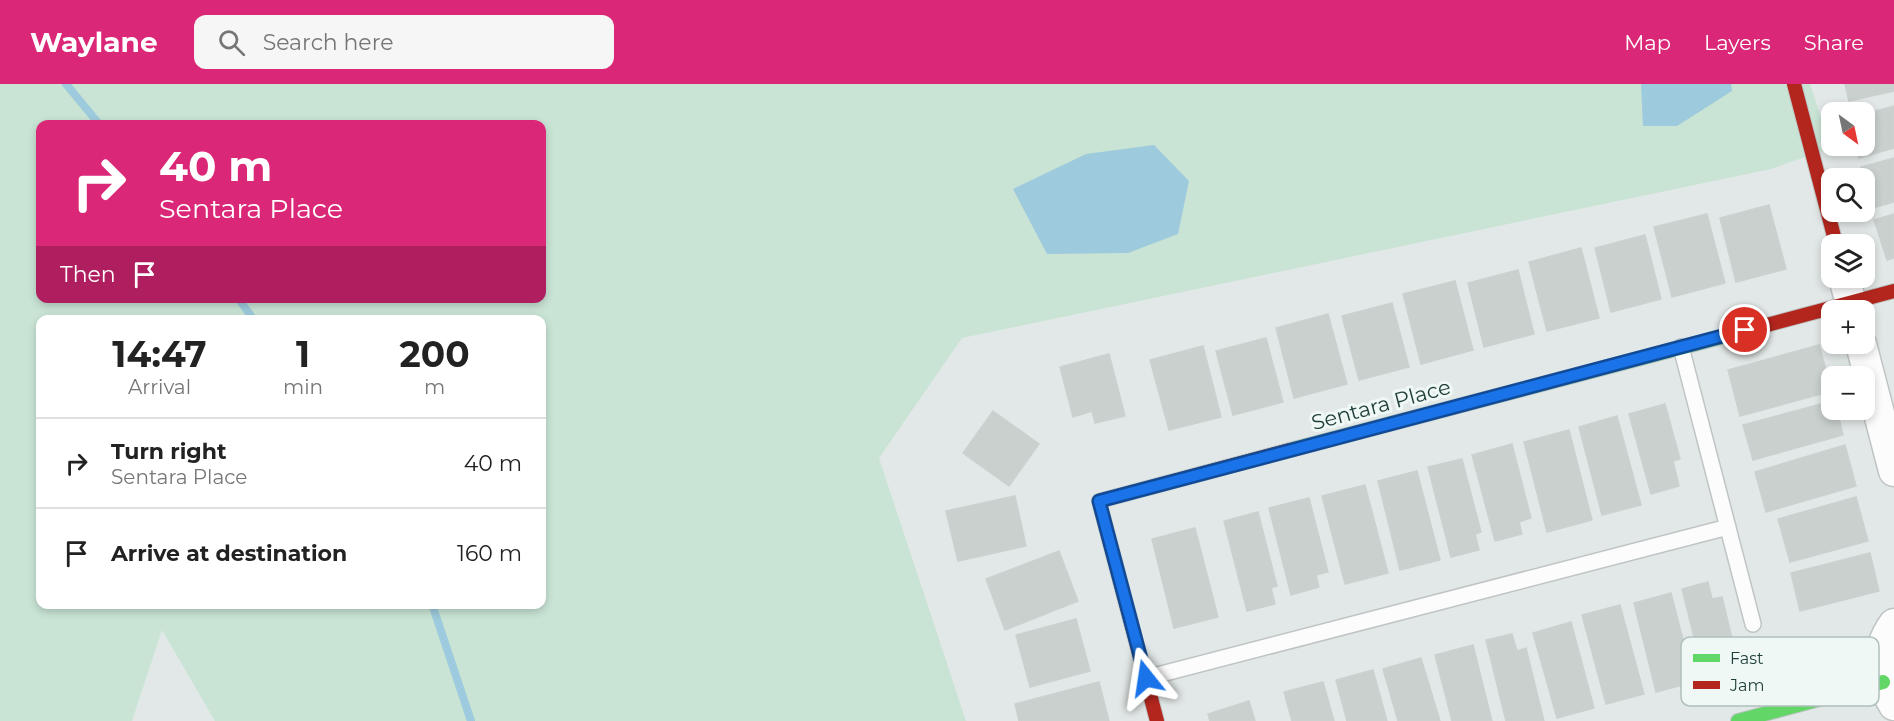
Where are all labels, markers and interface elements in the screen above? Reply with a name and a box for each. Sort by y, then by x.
search box [194,15,614,69]
text: Waylane [30,25,158,59]
icon: search [215,26,248,59]
text: Search here [263,29,393,56]
text: Map [1624,30,1671,55]
text: Layers [1704,30,1771,55]
text: Share [1804,30,1864,55]
north arrow [1821,102,1875,156]
map controls [1821,102,1875,420]
text: 40 m [159,140,272,192]
icon: right [60,144,138,222]
button: search [1821,168,1875,222]
text: Sentara Place [159,192,343,225]
button: layers [1821,234,1875,288]
icon: arrive [128,258,161,291]
text: Then [60,261,116,288]
button: + [1821,300,1875,354]
pin [1719,304,1770,355]
icon: arrive [1728,313,1761,346]
text: 14:47 [112,332,207,376]
text: 1 [296,332,310,376]
text: 200 [399,332,470,376]
button: − [1821,366,1875,420]
street label: Sentara Place [1308,374,1453,435]
text: Arrival [128,375,191,399]
text: min [283,375,323,399]
text: m [424,375,445,399]
text: Turn right [111,438,226,465]
icon: right [60,447,93,480]
text: 40 m [464,450,522,477]
text: Sentara Place [111,465,247,489]
icon: arrive [60,537,93,570]
text: Arrive at destination [111,540,347,567]
text: 160 m [457,540,522,567]
legend [1681,637,1879,706]
position arrow [1114,646,1178,710]
text: Fast [1730,649,1764,668]
text: Jam [1729,676,1764,695]

